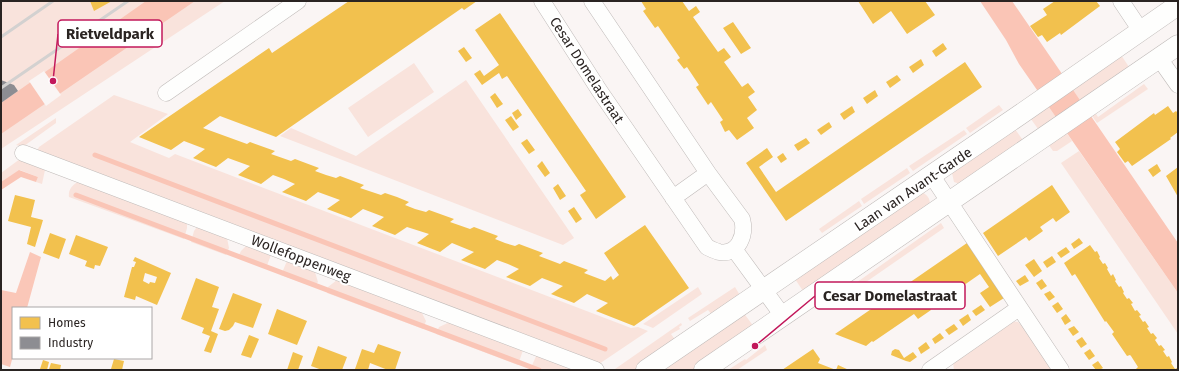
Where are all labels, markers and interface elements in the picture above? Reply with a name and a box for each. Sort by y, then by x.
street label: Cesar Domelastraat [546,14,628,127]
callout: Rietveldpark [58,20,162,47]
text: Rietveldpark [66,25,155,43]
street label: Laan van Avant-Garde [851,144,975,235]
street label: Wollefoppenweg [249,232,354,286]
callout: Cesar Domelastraat [815,282,965,309]
text: Cesar Domelastraat [823,287,957,305]
legend [12,307,152,359]
text: Homes [48,316,86,330]
text: Industry [48,336,93,350]

